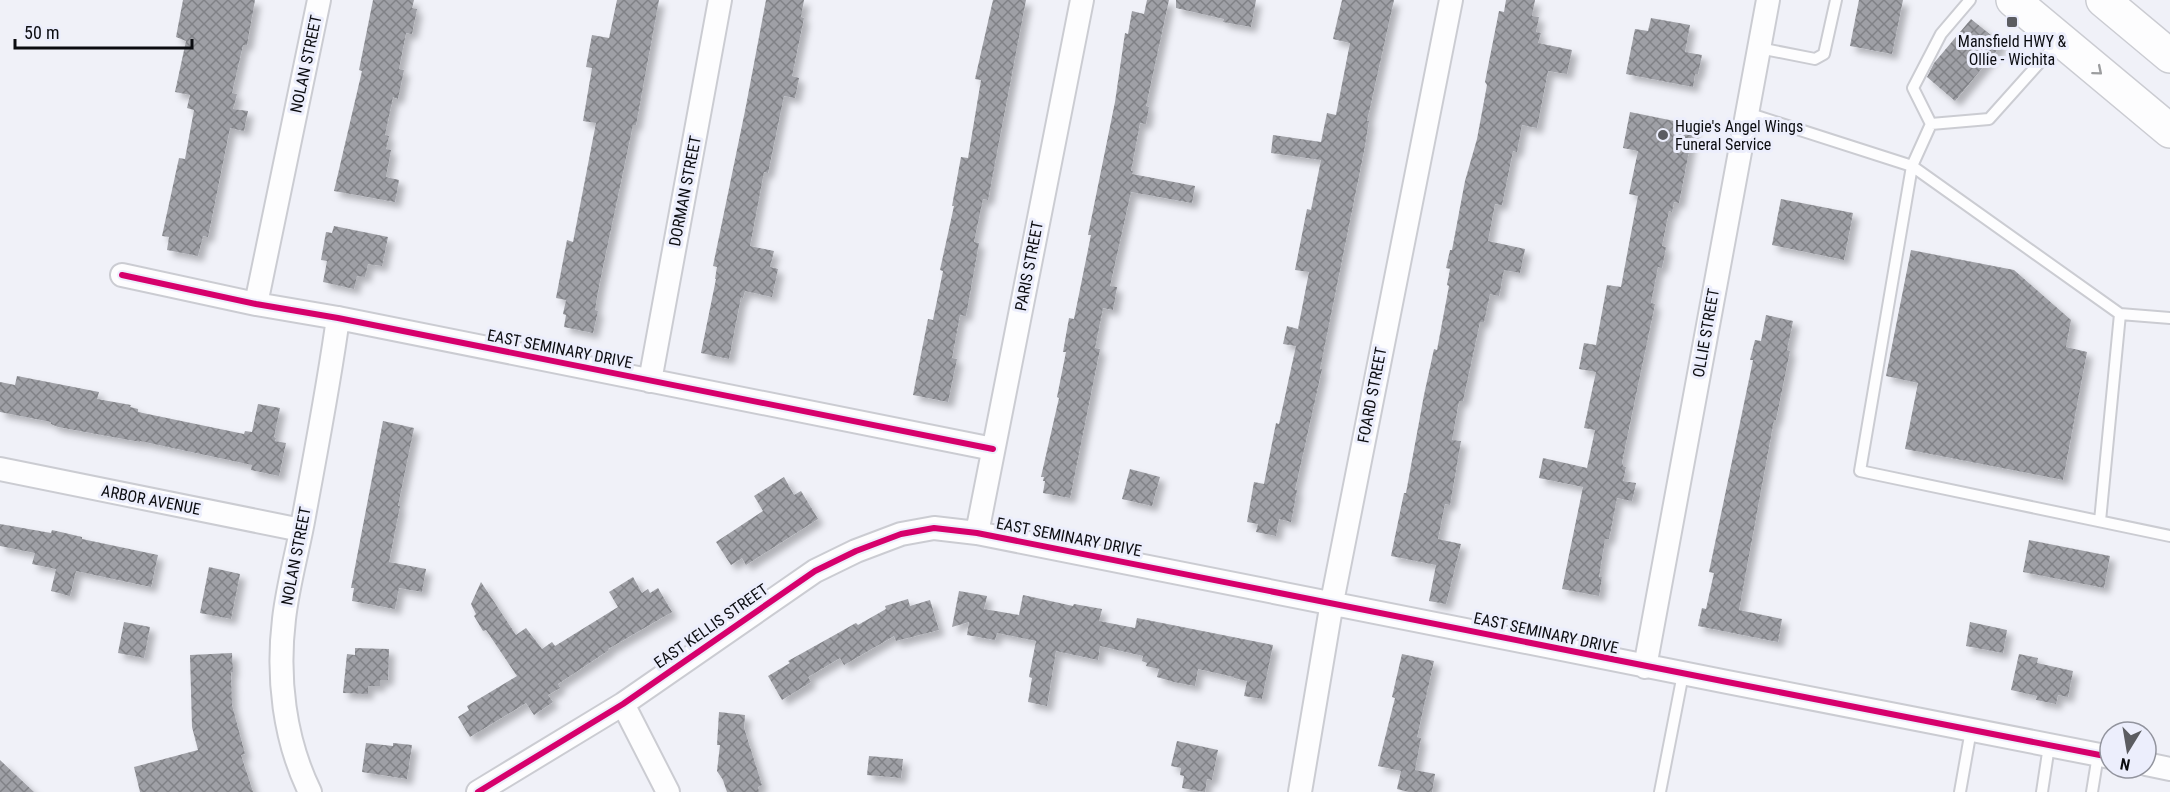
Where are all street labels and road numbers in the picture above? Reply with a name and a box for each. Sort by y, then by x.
street label: NOLAN STREET [286,13,326,115]
street label: DORMAN STREET [665,134,705,248]
street label: PARIS STREET [1011,220,1047,312]
street label: OLLIE STREET [1689,287,1723,379]
street label: EAST SEMINARY DRIVE [486,326,634,372]
street label: FOARD STREET [1353,345,1391,445]
street label: ARBOR AVENUE [100,481,202,519]
street label: NOLAN STREET [277,505,315,607]
street label: EAST SEMINARY DRIVE [995,514,1143,560]
street label: EAST KELLIS STREET [650,580,772,672]
street label: EAST SEMINARY DRIVE [1472,608,1620,658]

